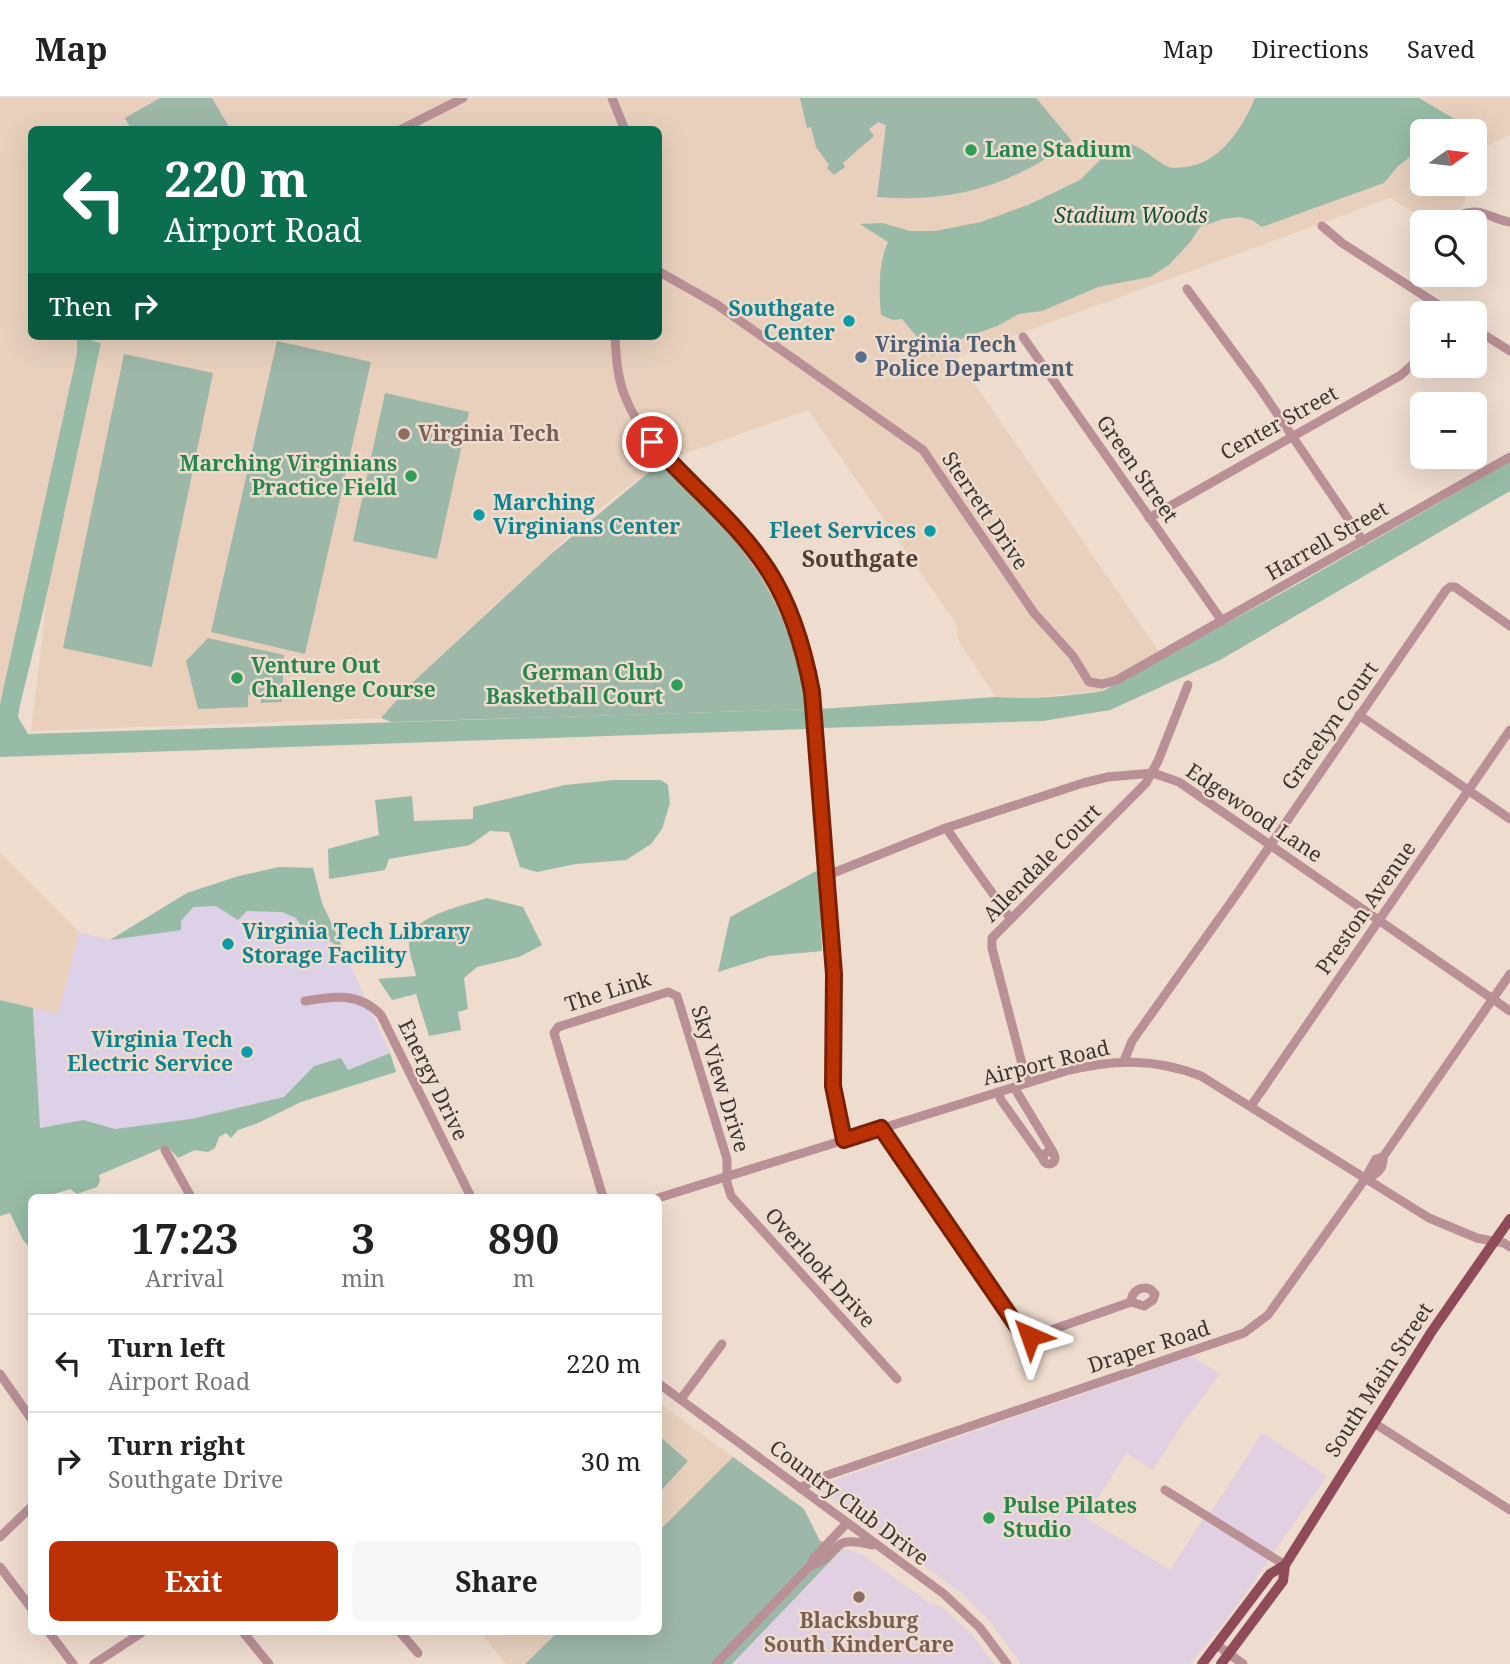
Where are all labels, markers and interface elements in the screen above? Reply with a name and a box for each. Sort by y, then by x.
text: Map [35,26,108,71]
text: Map [1163,32,1214,65]
text: Directions [1252,32,1369,65]
text: Saved [1407,32,1475,65]
north arrow [1410,119,1488,196]
map controls [1410,119,1487,469]
place label: Lane Stadium [985,135,1132,163]
marker: Lane Stadium [963,142,979,158]
text: 220 m [164,145,308,211]
icon: left [49,154,140,245]
park label: Stadium Woods [1054,201,1208,229]
text: Airport Road [164,208,362,251]
button: search [1410,210,1487,287]
icon: right [126,287,164,325]
text: Then [49,288,112,324]
place label: Southgate Center [729,294,835,346]
button: + [1410,301,1487,378]
marker: Southgate Center [841,313,857,329]
place label: Virginia Tech Police Department [875,330,1074,382]
marker: Virginia Tech Police Department [853,349,869,365]
street label: Center Street [1215,378,1342,466]
button: − [1410,392,1487,469]
street label: Green Street [1091,409,1185,528]
pin [622,412,682,472]
place label: Virginia Tech [418,419,560,447]
icon: arrive [633,423,671,461]
marker: Virginia Tech [396,426,412,442]
street label: Sterrett Drive [936,446,1036,575]
place label: Marching Virginians Practice Field [179,449,397,501]
marker: Marching Virginians Practice Field [403,468,419,484]
place label: Marching Virginians Center [493,488,680,540]
street label: Harrell Street [1260,494,1393,586]
marker: Marching Virginians Center [471,507,487,523]
place label: Fleet Services [769,516,916,544]
marker: Fleet Services [922,523,938,539]
district label: Southgate [802,542,918,574]
place label: Venture Out Challenge Course [251,651,436,703]
street label: Gracelyn Court [1274,656,1384,795]
place label: German Club Basketball Court [486,658,663,710]
marker: Venture Out Challenge Course [229,670,245,686]
marker: German Club Basketball Court [669,677,685,693]
street label: Edgewood Lane [1181,756,1328,868]
street label: Allendale Court [976,797,1106,927]
street label: Preston Avenue [1309,835,1422,980]
place label: Virginia Tech Library Storage Facility [242,917,471,969]
marker: Virginia Tech Library Storage Facility [220,936,236,952]
street label: The Link [561,964,655,1018]
street label: Sky View Drive [685,1002,757,1155]
street label: Energy Drive [392,1014,475,1145]
place label: Virginia Tech Electric Service [67,1025,233,1077]
street label: Airport Road [979,1033,1112,1091]
marker: Virginia Tech Electric Service [239,1044,255,1060]
street label: Overlook Drive [759,1201,882,1333]
text: 17:23 [131,1209,238,1266]
text: 3 [351,1209,375,1266]
text: 890 [488,1209,559,1266]
text: Arrival [145,1262,224,1294]
text: min [341,1262,385,1294]
text: m [513,1262,534,1294]
street label: South Main Street [1318,1297,1439,1462]
position arrow [993,1299,1067,1373]
street label: Draper Road [1084,1313,1213,1379]
text: Turn left [108,1329,225,1365]
icon: left [49,1344,87,1382]
text: 220 m [566,1345,641,1381]
text: Airport Road [108,1365,250,1397]
text: Turn right [108,1427,245,1463]
street label: Country Club Drive [764,1433,935,1571]
icon: right [49,1442,87,1480]
text: 30 m [581,1443,641,1479]
text: Southgate Drive [108,1463,283,1495]
place label: Pulse Pilates Studio [1003,1491,1137,1543]
marker: Pulse Pilates Studio [981,1510,997,1526]
button: Exit [49,1541,338,1621]
button: Share [352,1541,641,1621]
marker: Blacksburg South KinderCare [851,1589,867,1605]
place label: Blacksburg South KinderCare [764,1606,954,1658]

